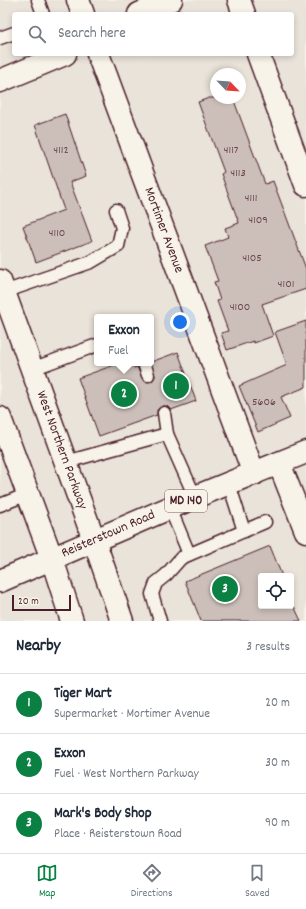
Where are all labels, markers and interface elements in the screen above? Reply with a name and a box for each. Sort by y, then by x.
search box [12,12,294,56]
icon: search [26,23,48,45]
text: Search here [58,23,126,45]
north arrow [210,68,246,104]
house number: 4112 [53,142,69,159]
house number: 4117 [224,142,239,159]
house number: 4113 [230,165,246,182]
street label: Mortimer Avenue [138,185,188,276]
house number: 4111 [245,190,257,207]
house number: 4109 [248,212,268,229]
house number: 4110 [49,225,65,242]
house number: 4105 [242,250,262,267]
house number: 4101 [278,276,294,293]
house number: 4100 [230,299,250,316]
your location [170,312,190,332]
popup [94,314,154,366]
text: Exxon [108,320,140,342]
text: Fuel [108,342,128,361]
pin: 1 [163,371,189,401]
pin: 2 [111,379,137,409]
street label: West Northern Parkway [31,388,92,513]
house number: 5606 [252,394,276,411]
road number: MD 140 [165,490,207,512]
street label: Reisterstown Road [58,505,158,563]
map controls [258,573,294,609]
button: locate [258,573,294,609]
pin: 3 [212,574,238,604]
scale bar [12,593,71,612]
text: 20 m [18,594,39,610]
text: Nearby [16,635,60,659]
text: 3 results [246,638,290,657]
text: Tiger Mart [54,683,112,705]
text: 1 [28,694,30,713]
text: 20 m [265,694,290,713]
text: Supermarket · Mortimer Avenue [54,705,210,724]
text: Exxon [54,743,86,765]
text: 2 [26,754,32,773]
text: 30 m [265,754,290,773]
text: Fuel · West Northern Parkway [54,765,199,784]
text: Mark's Body Shop [54,803,152,825]
text: 3 [26,814,32,833]
text: 90 m [265,814,290,833]
text: Place · Reisterstown Road [54,825,182,844]
tab: Map [36,862,58,902]
tab: Directions [131,862,173,902]
tab: Saved [245,862,270,902]

